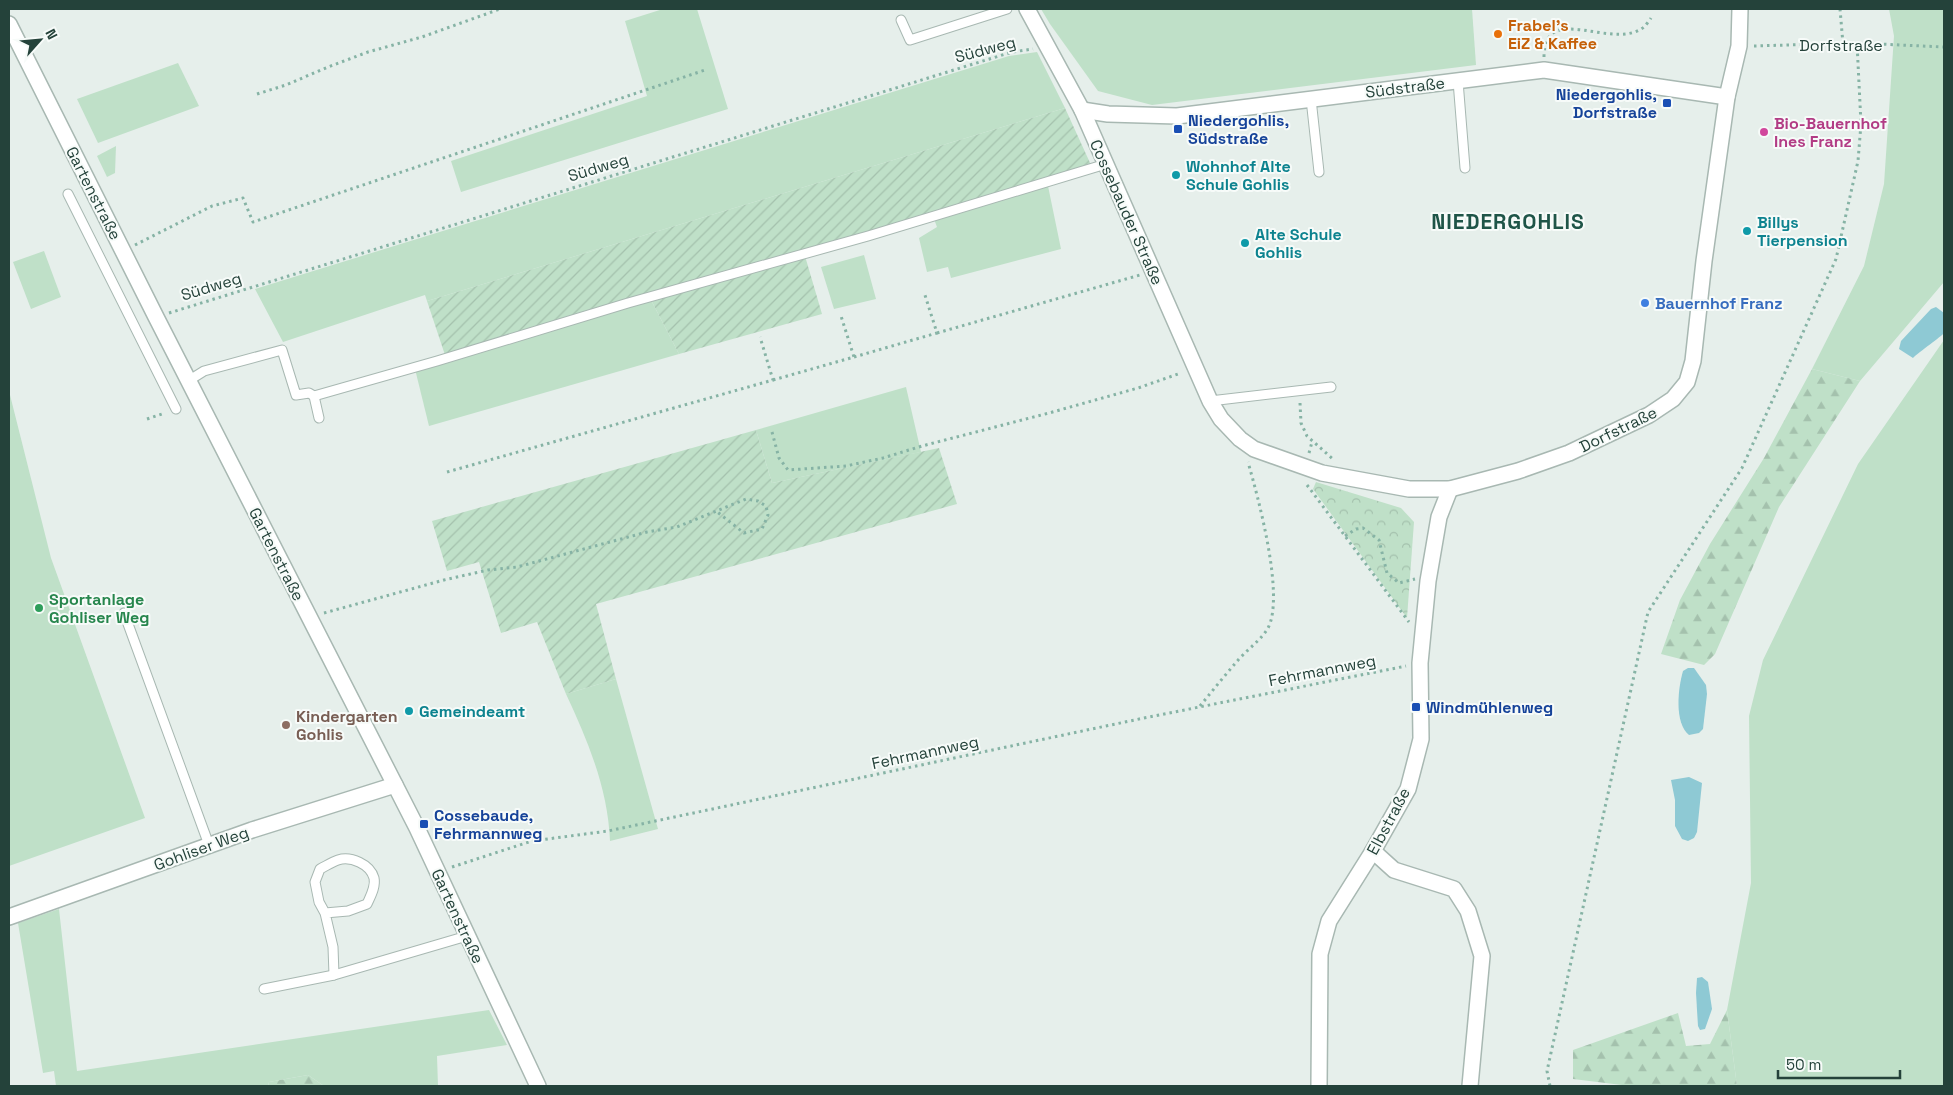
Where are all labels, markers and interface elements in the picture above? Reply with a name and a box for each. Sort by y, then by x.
north arrow [15,15,65,65]
place label: Frabel’s EiZ & Kaffee [1508,15,1597,54]
text: N [41,26,62,42]
marker: Frabel’s EiZ & Kaffee [1492,28,1504,40]
street label: Südweg [952,31,1018,68]
street label: Dorfstraße [1799,35,1883,56]
street label: Südstraße [1364,72,1446,103]
place label: Niedergohlis, Dorfstraße [1556,84,1657,123]
marker: Niedergohlis, Dorfstraße [1661,97,1673,109]
place label: Niedergohlis, Südstraße [1188,110,1289,149]
place label: Bio-Bauernhof Ines Franz [1774,113,1887,152]
marker: Niedergohlis, Südstraße [1172,123,1184,135]
marker: Bio-Bauernhof Ines Franz [1758,126,1770,138]
street label: Cossebauder Straße [1085,136,1168,288]
street label: Gartenstraße [61,143,126,244]
street label: Südweg [565,148,631,187]
place label: Wohnhof Alte Schule Gohlis [1186,156,1291,195]
marker: Wohnhof Alte Schule Gohlis [1170,169,1182,181]
district label: NIEDERGOHLIS [1431,208,1585,235]
place label: Billys Tierpension [1757,212,1848,251]
place label: Alte Schule Gohlis [1255,224,1342,263]
marker: Billys Tierpension [1741,225,1753,237]
marker: Alte Schule Gohlis [1239,237,1251,249]
street label: Südweg [178,267,244,306]
place label: Bauernhof Franz [1655,293,1782,314]
marker: Bauernhof Franz [1639,297,1651,309]
street label: Dorfstraße [1576,402,1660,457]
street label: Gartenstraße [244,504,309,605]
place label: Sportanlage Gohliser Weg [49,589,149,628]
marker: Sportanlage Gohliser Weg [33,602,45,614]
street label: Fehrmannweg [1267,650,1377,691]
place label: Windmühlenweg [1426,697,1553,718]
place label: Gemeindeamt [419,701,525,722]
marker: Windmühlenweg [1410,701,1422,713]
marker: Gemeindeamt [403,705,415,717]
place label: Kindergarten Gohlis [296,706,398,745]
marker: Kindergarten Gohlis [280,719,292,731]
street label: Fehrmannweg [870,731,980,774]
street label: Elbstraße [1362,784,1415,859]
place label: Cossebaude, Fehrmannweg [434,805,542,844]
marker: Cossebaude, Fehrmannweg [418,818,430,830]
street label: Gohliser Weg [151,822,252,875]
street label: Gartenstraße [426,865,489,967]
scale bar [1778,1048,1900,1080]
text: 50 m [1786,1055,1821,1074]

